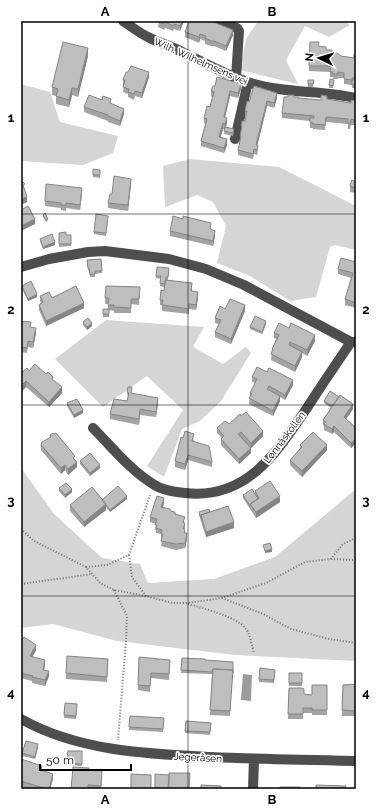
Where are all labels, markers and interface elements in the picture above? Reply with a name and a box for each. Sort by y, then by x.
text: A [101,4,110,19]
text: B [268,4,277,19]
street label: Wilh. Wilhelmsens vei [152,36,249,87]
north arrow [299,38,339,78]
text: N [303,52,316,62]
text: 1 [8,110,15,125]
text: 1 [363,110,370,125]
text: 2 [7,302,15,317]
text: 2 [362,302,370,317]
street label: Lønnåskollen [261,409,307,465]
text: 3 [7,493,15,508]
text: 3 [362,493,370,508]
text: 4 [7,685,15,700]
text: 4 [362,685,370,700]
scale bar [40,746,131,772]
street label: Jegeråsen [174,751,222,764]
text: 50 m [46,753,74,767]
text: A [101,792,110,807]
text: B [268,792,277,807]

